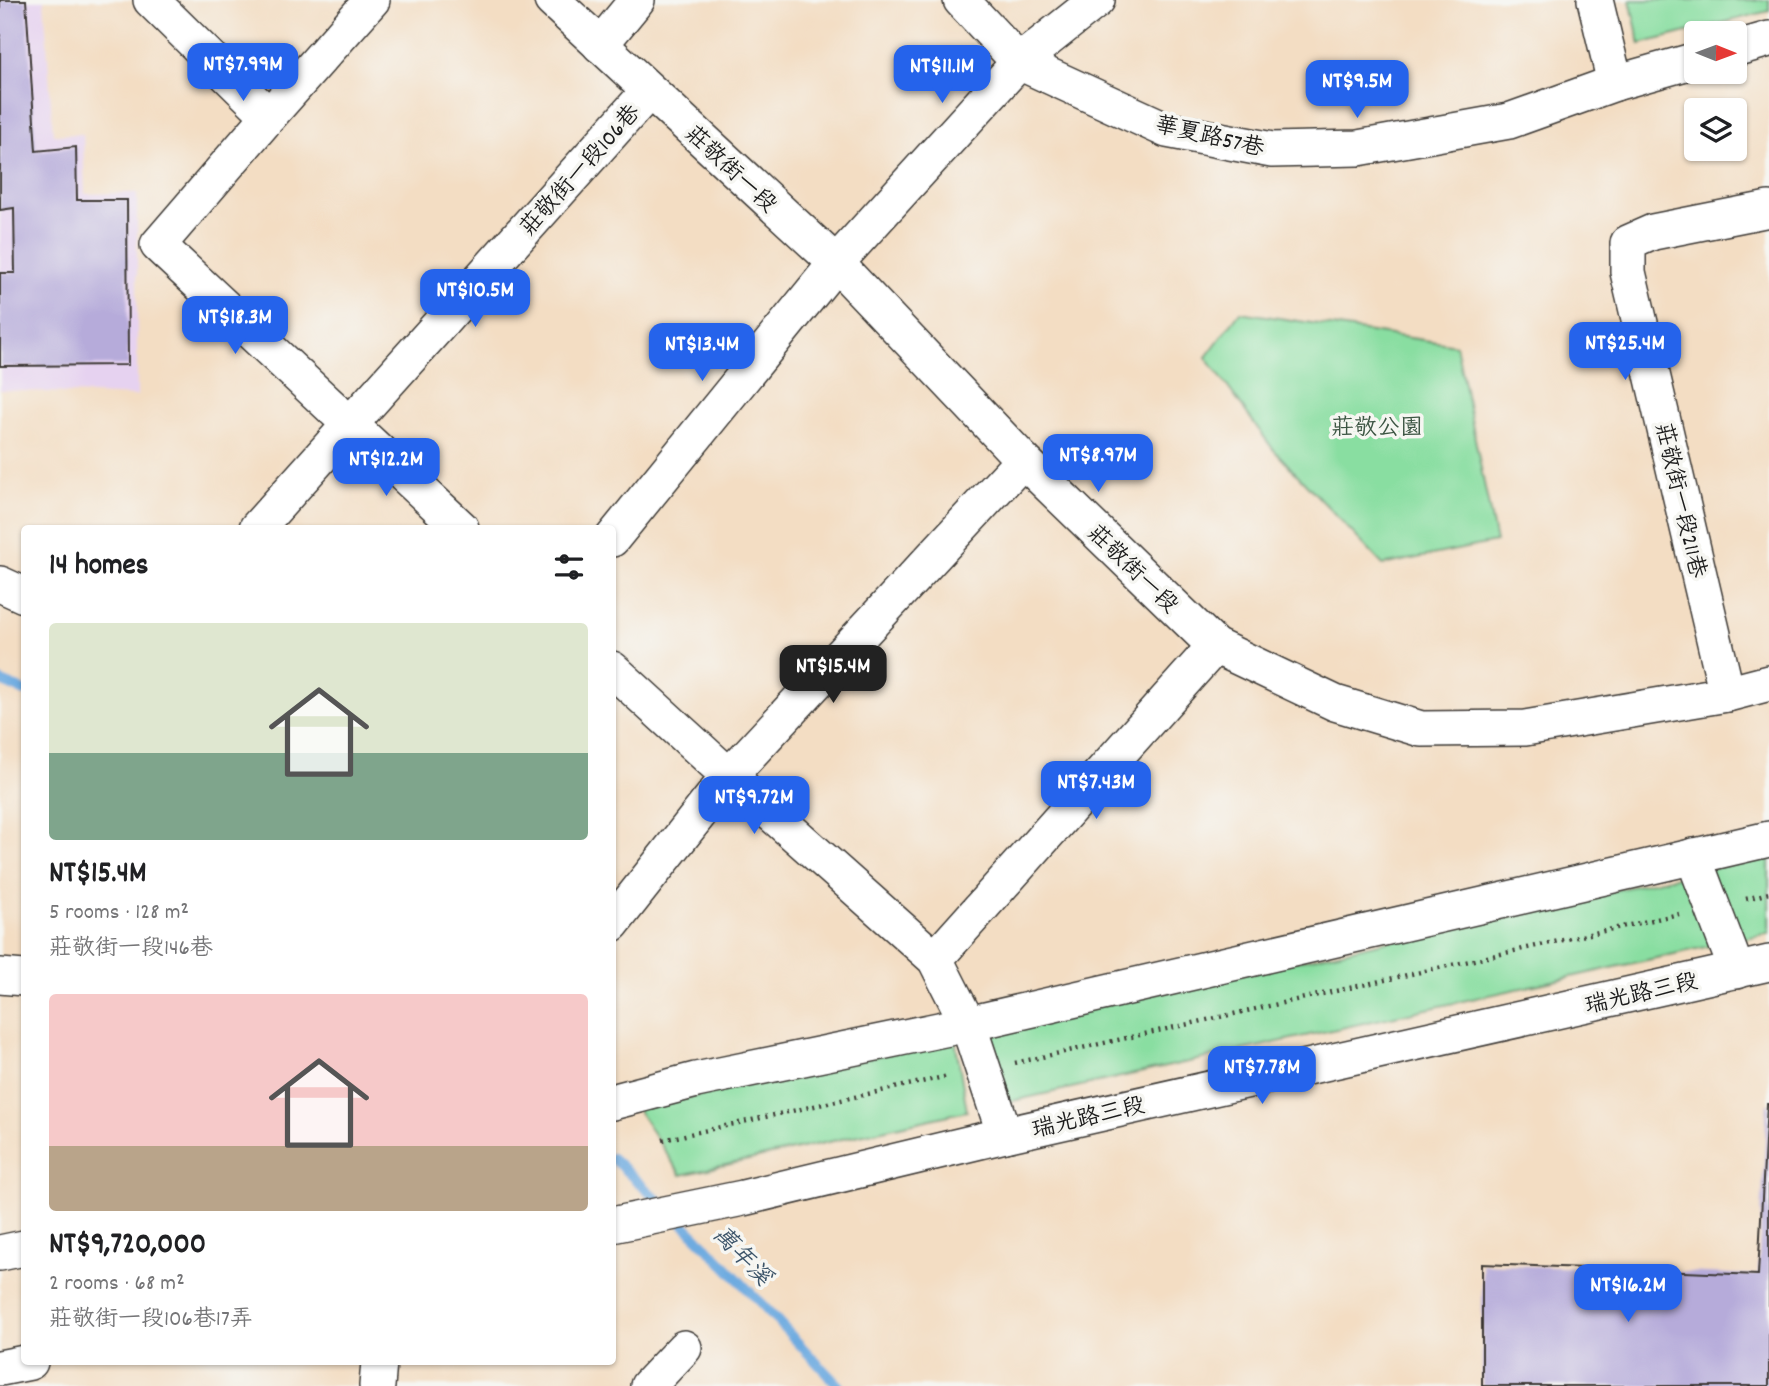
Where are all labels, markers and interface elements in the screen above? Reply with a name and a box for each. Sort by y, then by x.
north arrow [1684,21,1746,84]
map controls [1684,21,1747,161]
pin: NT$7.99M [171,43,315,103]
pin: NT$11.1M [870,46,1014,105]
text: NT$7.99M [203,49,283,82]
text: NT$11.1M [910,51,974,84]
pin: NT$9.5M [1292,60,1422,120]
text: NT$9.5M [1322,66,1392,99]
street label: 莊敬街一段106巷 [514,98,650,244]
button: layers [1684,98,1747,161]
street label: 華夏路57巷 [1151,110,1268,167]
street label: 莊敬街一段 [676,119,783,222]
pin: NT$10.5M [403,270,547,329]
text: NT$10.5M [436,275,514,308]
pin: NT$18.3M [163,296,307,356]
text: NT$18.3M [198,302,272,335]
pin: NT$25.4M [1553,322,1697,382]
pin: NT$13.4M [630,324,774,383]
text: NT$25.4M [1585,328,1665,361]
text: NT$13.4M [665,329,739,362]
park label: 莊敬公園 [1331,413,1423,446]
street label: 莊敬街一段211巷 [1645,420,1713,583]
pin: NT$8.97M [1026,434,1170,494]
pin: NT$12.2M [314,438,458,498]
text: NT$8.97M [1059,440,1137,473]
text: NT$12.2M [349,444,423,477]
street label: 莊敬街一段 [1079,519,1184,622]
text: 14 homes [49,546,148,589]
icon: filters [550,548,588,586]
pin: NT$15.4M [761,646,905,705]
text: NT$15.4M [796,651,870,684]
icon: home [256,669,382,795]
pin: NT$7.43M [1024,762,1168,821]
text: NT$7.43M [1057,767,1135,800]
pin: NT$9.72M [682,776,826,836]
text: NT$9.72M [715,782,793,815]
text: NT$15.4M [49,854,147,897]
text: 5 rooms · 128 m² [49,897,189,930]
text: 莊敬街一段146巷 [49,933,213,966]
street label: 瑞光路三段 [1582,966,1702,1024]
icon: home [256,1040,382,1166]
pin: NT$7.78M [1190,1046,1334,1106]
text: NT$7.78M [1224,1052,1300,1085]
street label: 瑞光路三段 [1029,1090,1149,1148]
water label: 萬年溪 [704,1219,779,1296]
text: NT$9,720,000 [49,1225,206,1268]
pin: NT$16.2M [1556,1264,1700,1324]
text: 2 rooms · 68 m² [49,1268,185,1301]
text: NT$16.2M [1590,1270,1666,1303]
text: 莊敬街一段106巷17弄 [49,1304,253,1337]

